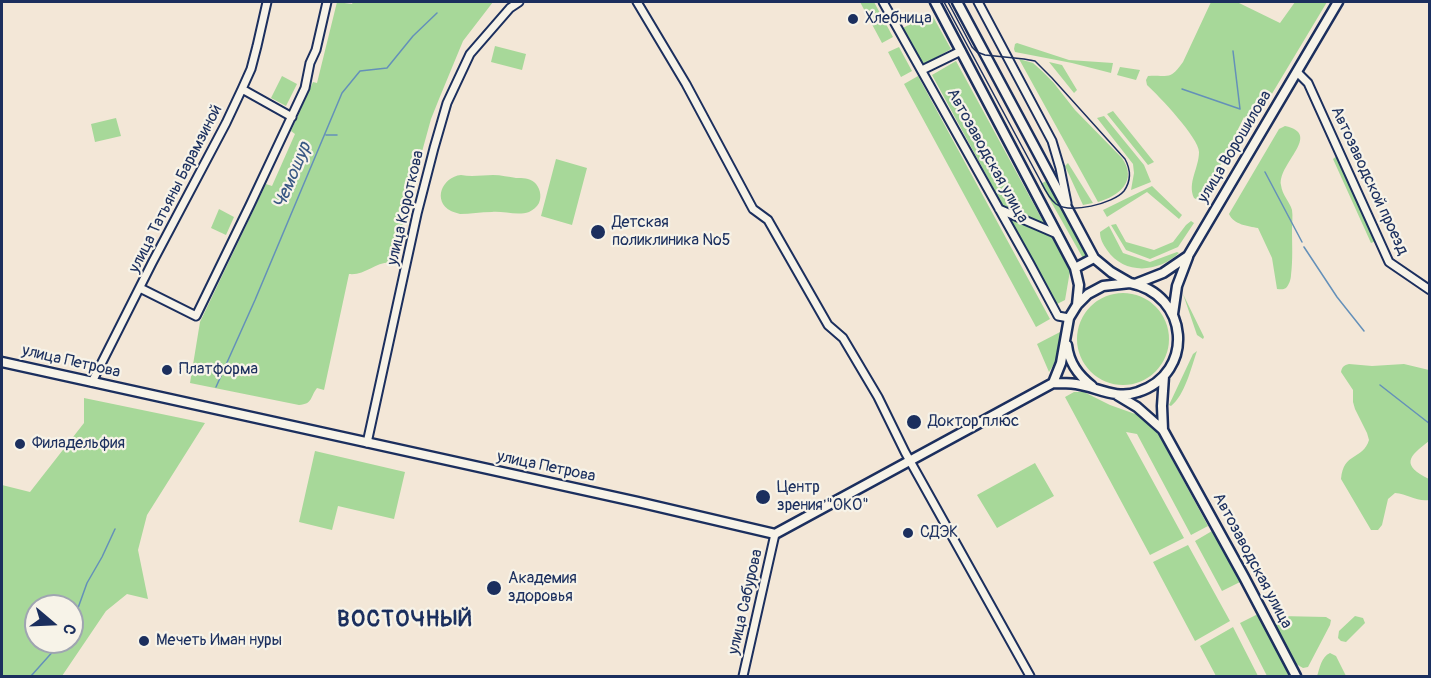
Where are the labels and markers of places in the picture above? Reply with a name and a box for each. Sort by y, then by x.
place label: Хлебница [865,9,932,29]
marker: Хлебница [846,12,860,26]
place label: Детская поликлиника №5 [612,213,730,251]
marker: Детская поликлиника №5 [589,223,607,241]
place label: Платформа [179,360,258,380]
marker: Платформа [160,363,174,377]
place label: Доктор плюс [928,412,1019,432]
marker: Доктор плюс [905,413,923,431]
place label: Филадельфия [32,434,125,454]
marker: Филадельфия [13,437,27,451]
place label: Центр зрения "ОКО" [777,478,869,516]
marker: Центр зрения "ОКО" [754,488,772,506]
place label: СДЭК [920,523,958,543]
marker: СДЭК [901,526,915,540]
place label: Академия здоровья [508,569,577,607]
marker: Академия здоровья [485,579,503,597]
place label: Мечеть Иман нуры [156,631,282,651]
marker: Мечеть Иман нуры [137,634,151,648]

